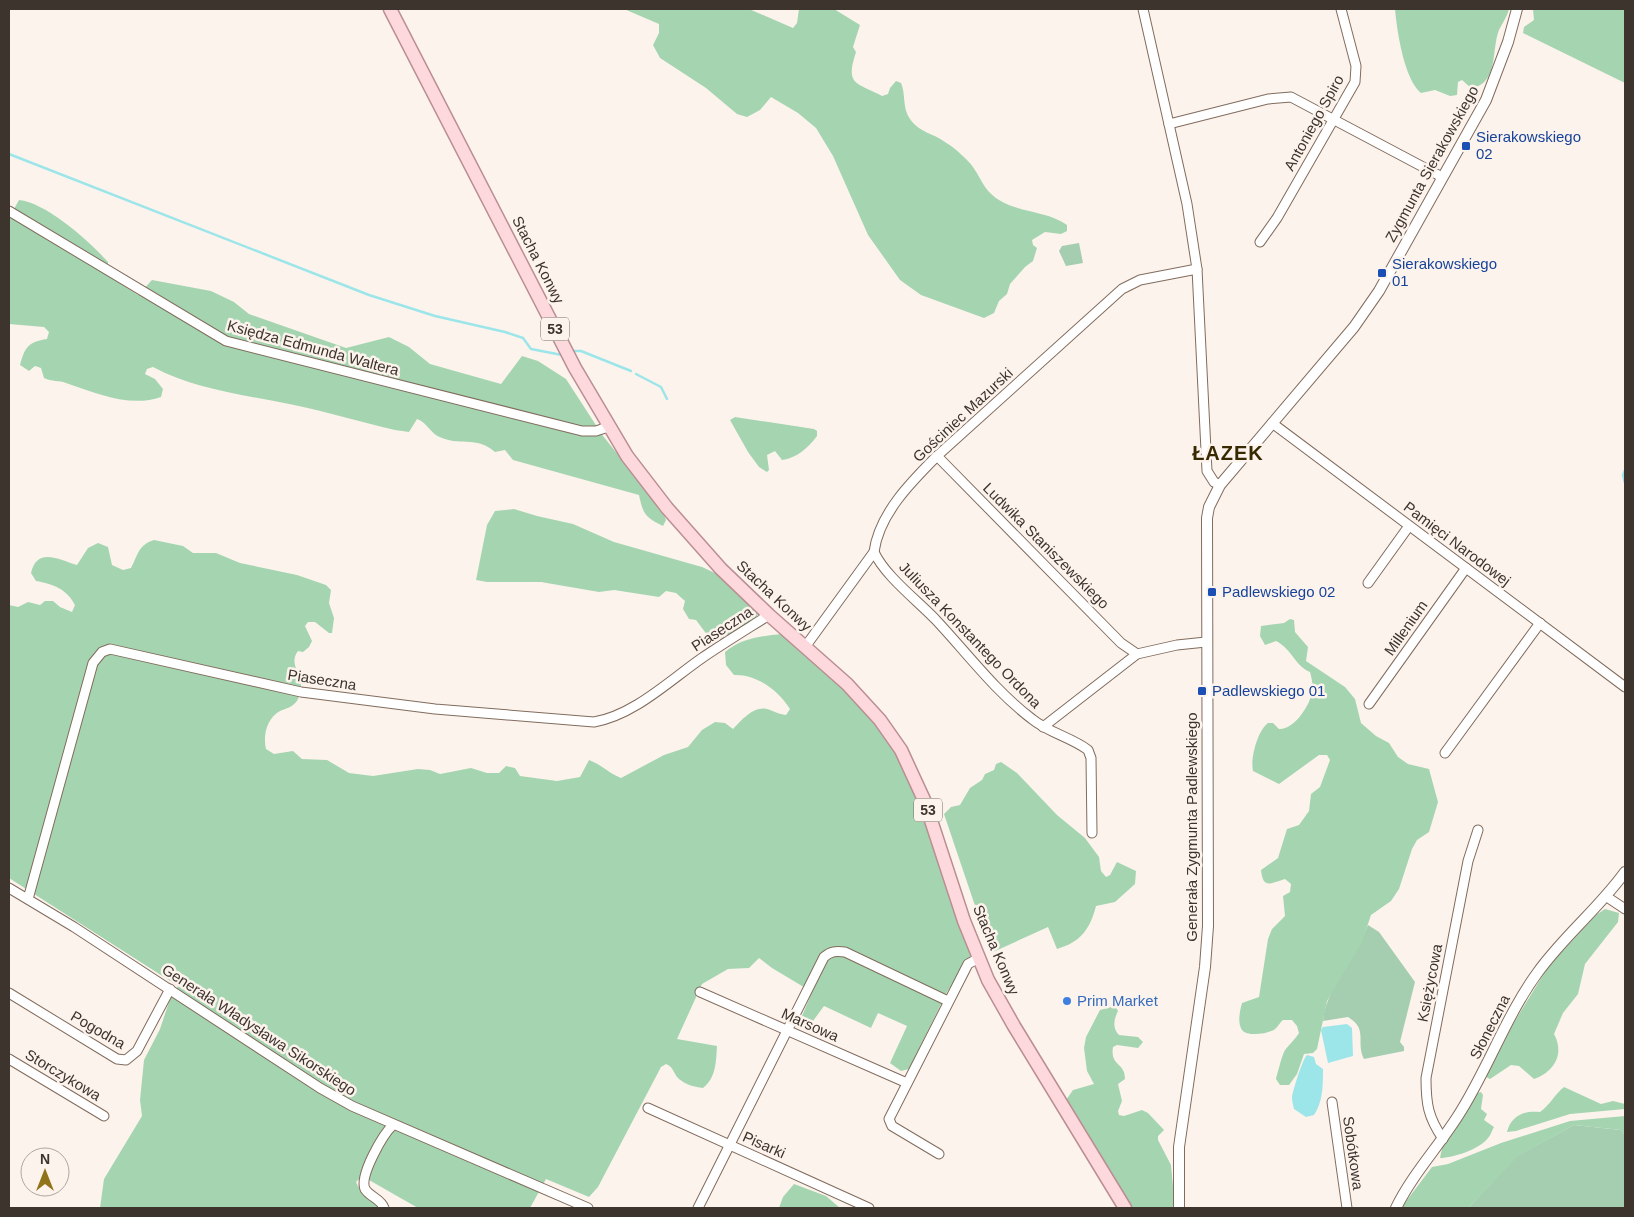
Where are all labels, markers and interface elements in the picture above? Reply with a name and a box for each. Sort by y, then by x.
street label: Antoniego Spiro [1280,72,1347,174]
street label: Zygmunta Sierakowskiego [1381,83,1482,245]
place label: Sierakowskiego 02 [1476,128,1581,162]
marker: Sierakowskiego 02 [1460,140,1472,152]
street label: Stacha Konwy [509,213,568,307]
place label: Sierakowskiego 01 [1392,255,1497,289]
marker: Sierakowskiego 01 [1376,267,1388,279]
street label: Księdza Edmunda Waltera [225,316,401,379]
road number: 53 [541,318,569,340]
street label: Gościniec Mazurski [909,364,1016,465]
district label: ŁAZEK [1192,442,1264,464]
street label: Ludwika Staniszewskiego [980,479,1113,612]
street label: Pamięci Narodowej [1401,498,1514,589]
street label: Stacha Konwy [733,557,816,635]
street label: Juliusza Konstantego Ordona [896,558,1045,712]
place label: Padlewskiego 02 [1222,583,1335,600]
marker: Padlewskiego 02 [1206,586,1218,598]
street label: Millenium [1380,597,1431,659]
street label: Piaseczna [688,602,756,655]
street label: Piaseczna [287,666,358,693]
place label: Padlewskiego 01 [1212,682,1325,699]
marker: Padlewskiego 01 [1196,685,1208,697]
street label: Generała Zygmunta Padlewskiego [1183,712,1200,942]
road number: 53 [914,798,942,822]
street label: Stacha Konwy [970,902,1023,998]
street label: Księżycowa [1414,942,1446,1023]
street label: Generała Władysława Sikorskiego [159,960,359,1099]
street label: Słoneczna [1466,991,1513,1062]
place label: Prim Market [1077,992,1159,1009]
marker: Prim Market [1061,995,1073,1007]
street label: Marsowa [779,1004,842,1045]
street label: Pogodna [68,1007,129,1052]
street label: Storczykowa [22,1045,105,1104]
street label: Sobótkowa [1340,1115,1367,1192]
street label: Pisarki [740,1128,788,1161]
north arrow [20,1147,70,1197]
text: N [40,1151,50,1167]

